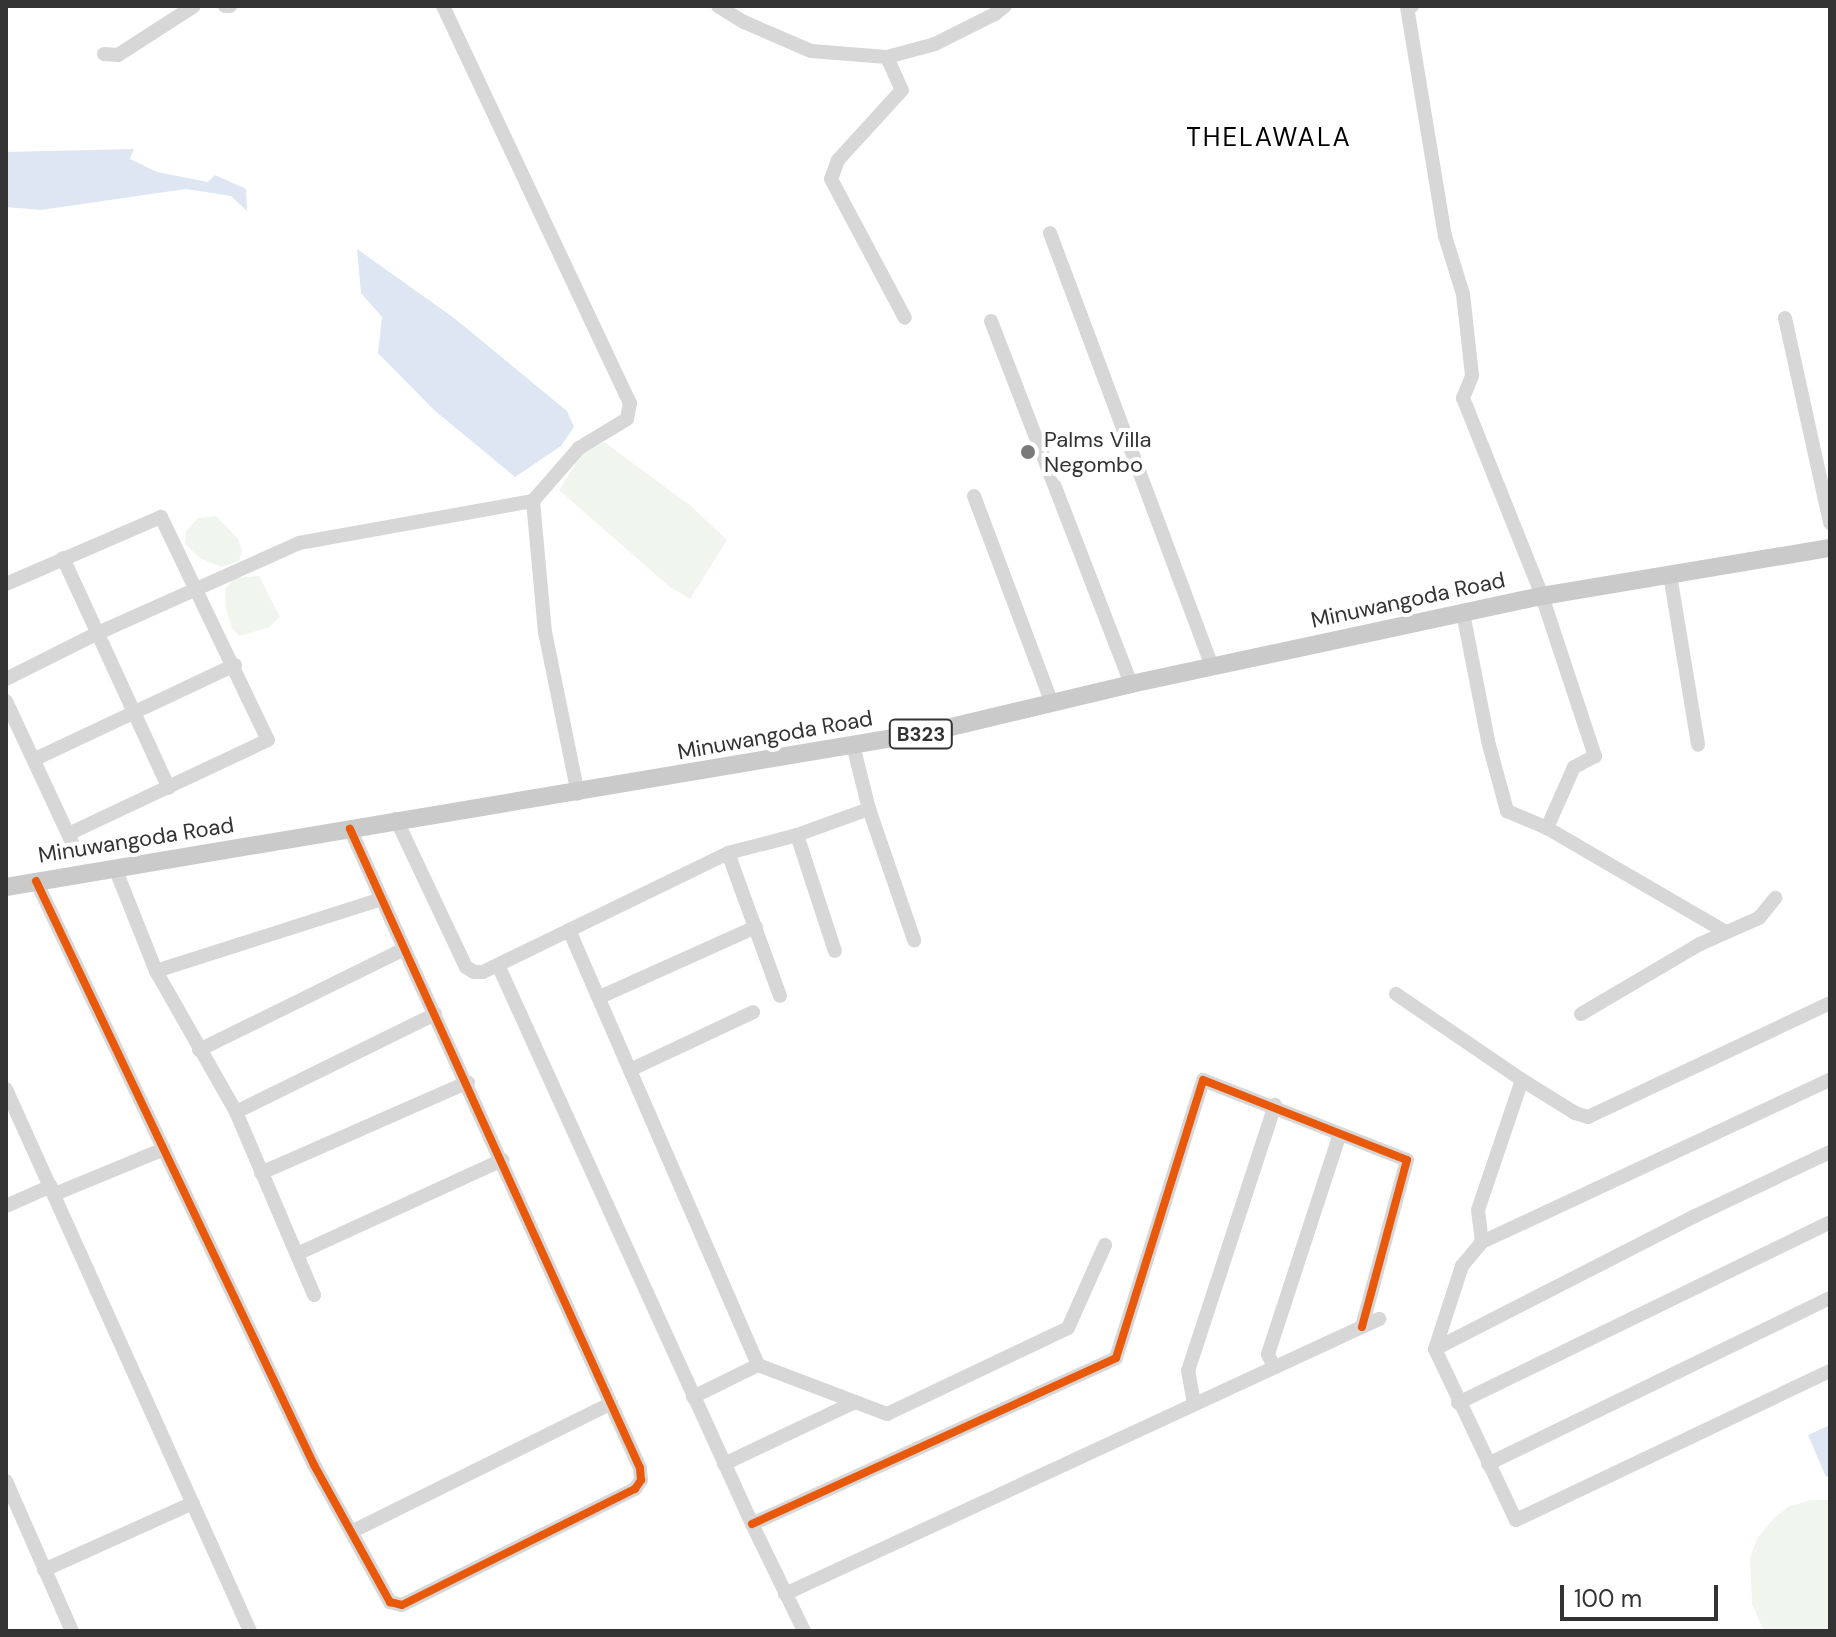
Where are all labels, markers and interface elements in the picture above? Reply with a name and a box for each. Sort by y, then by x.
district label: THELAWALA [1186,122,1352,154]
place label: Palms Villa Negombo [1044,426,1151,478]
marker: Palms Villa Negombo [1019,443,1037,461]
street label: Minuwangoda Road [1309,567,1507,633]
street label: Minuwangoda Road [675,705,875,765]
road number: B323 [887,718,955,750]
street label: Minuwangoda Road [36,811,236,869]
scale bar [1564,1569,1722,1619]
text: 100 m [1574,1583,1642,1614]

